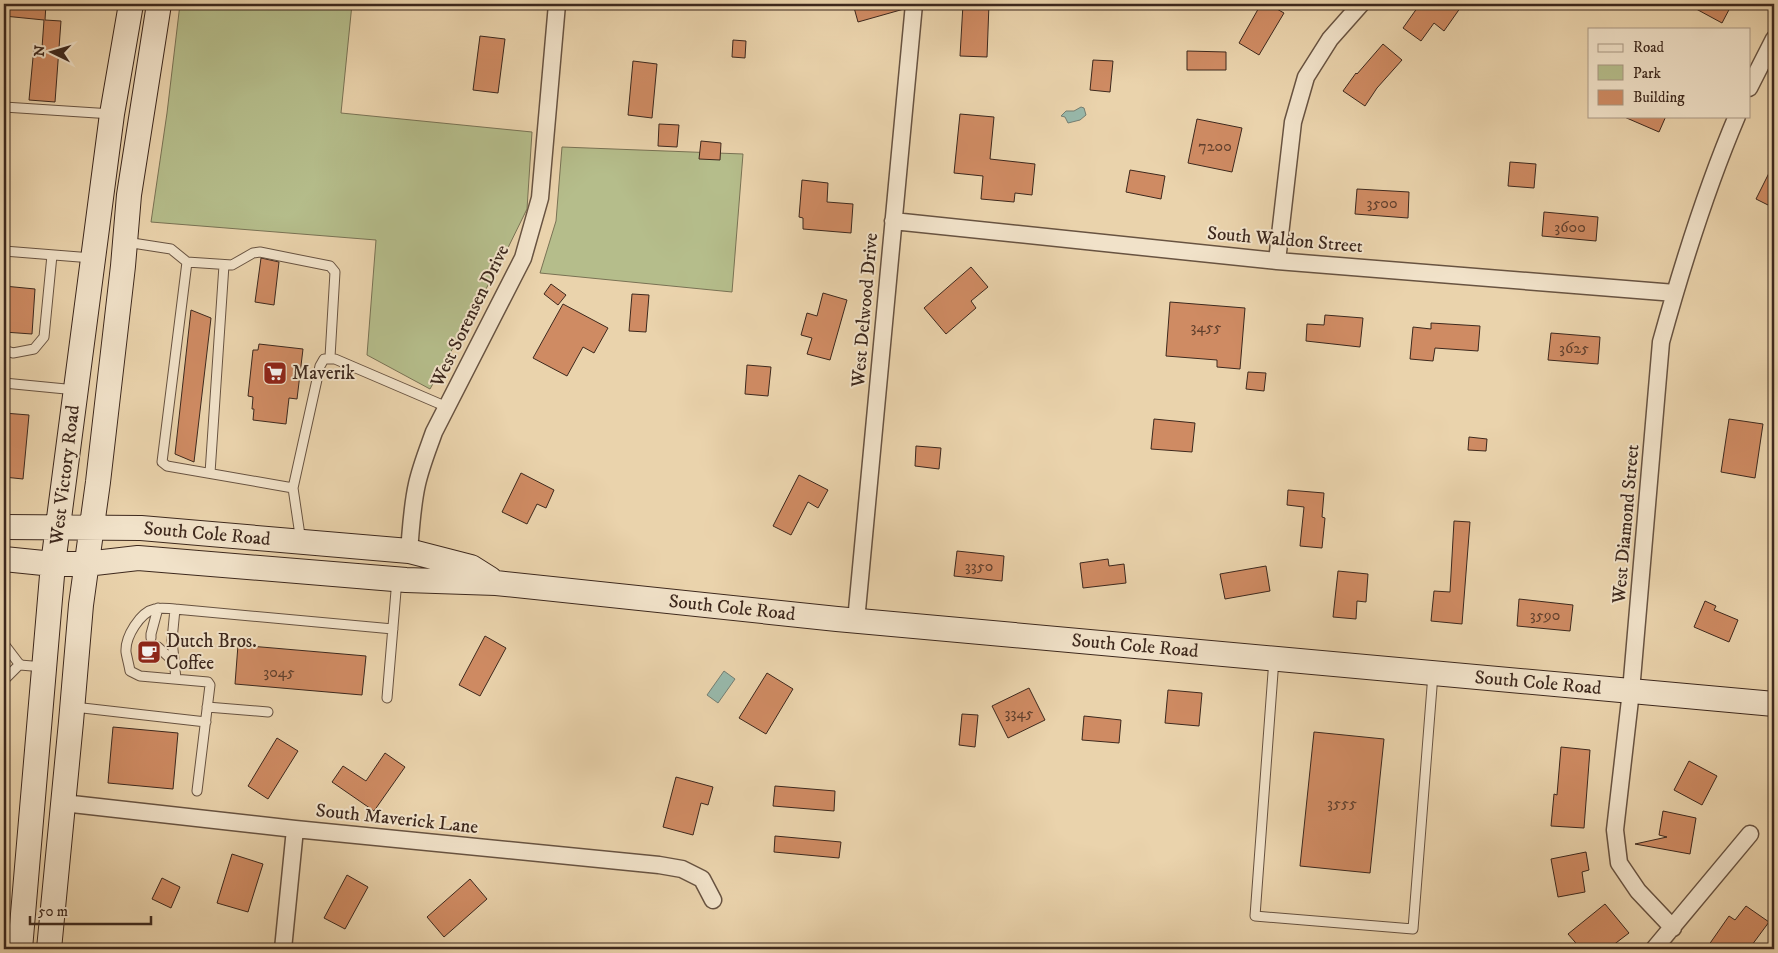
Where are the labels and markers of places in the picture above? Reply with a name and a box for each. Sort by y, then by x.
supermarket icon: Maverik [262,360,288,386]
place label: Maverik [292,362,356,385]
place label: Dutch Bros. Coffee [166,630,257,675]
cafe icon: Dutch Bros. Coffee [136,639,162,665]

